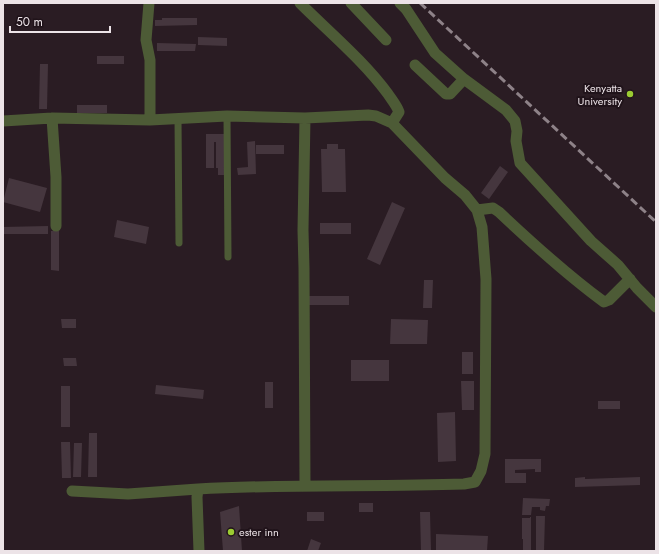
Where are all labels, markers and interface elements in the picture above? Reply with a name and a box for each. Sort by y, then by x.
scale bar [10,8,110,34]
text: 50 m [16,13,43,31]
place label: Kenyatta University [578,80,622,109]
marker: Kenyatta University [625,89,635,99]
place label: ester inn [239,524,279,540]
marker: ester inn [226,527,236,537]

